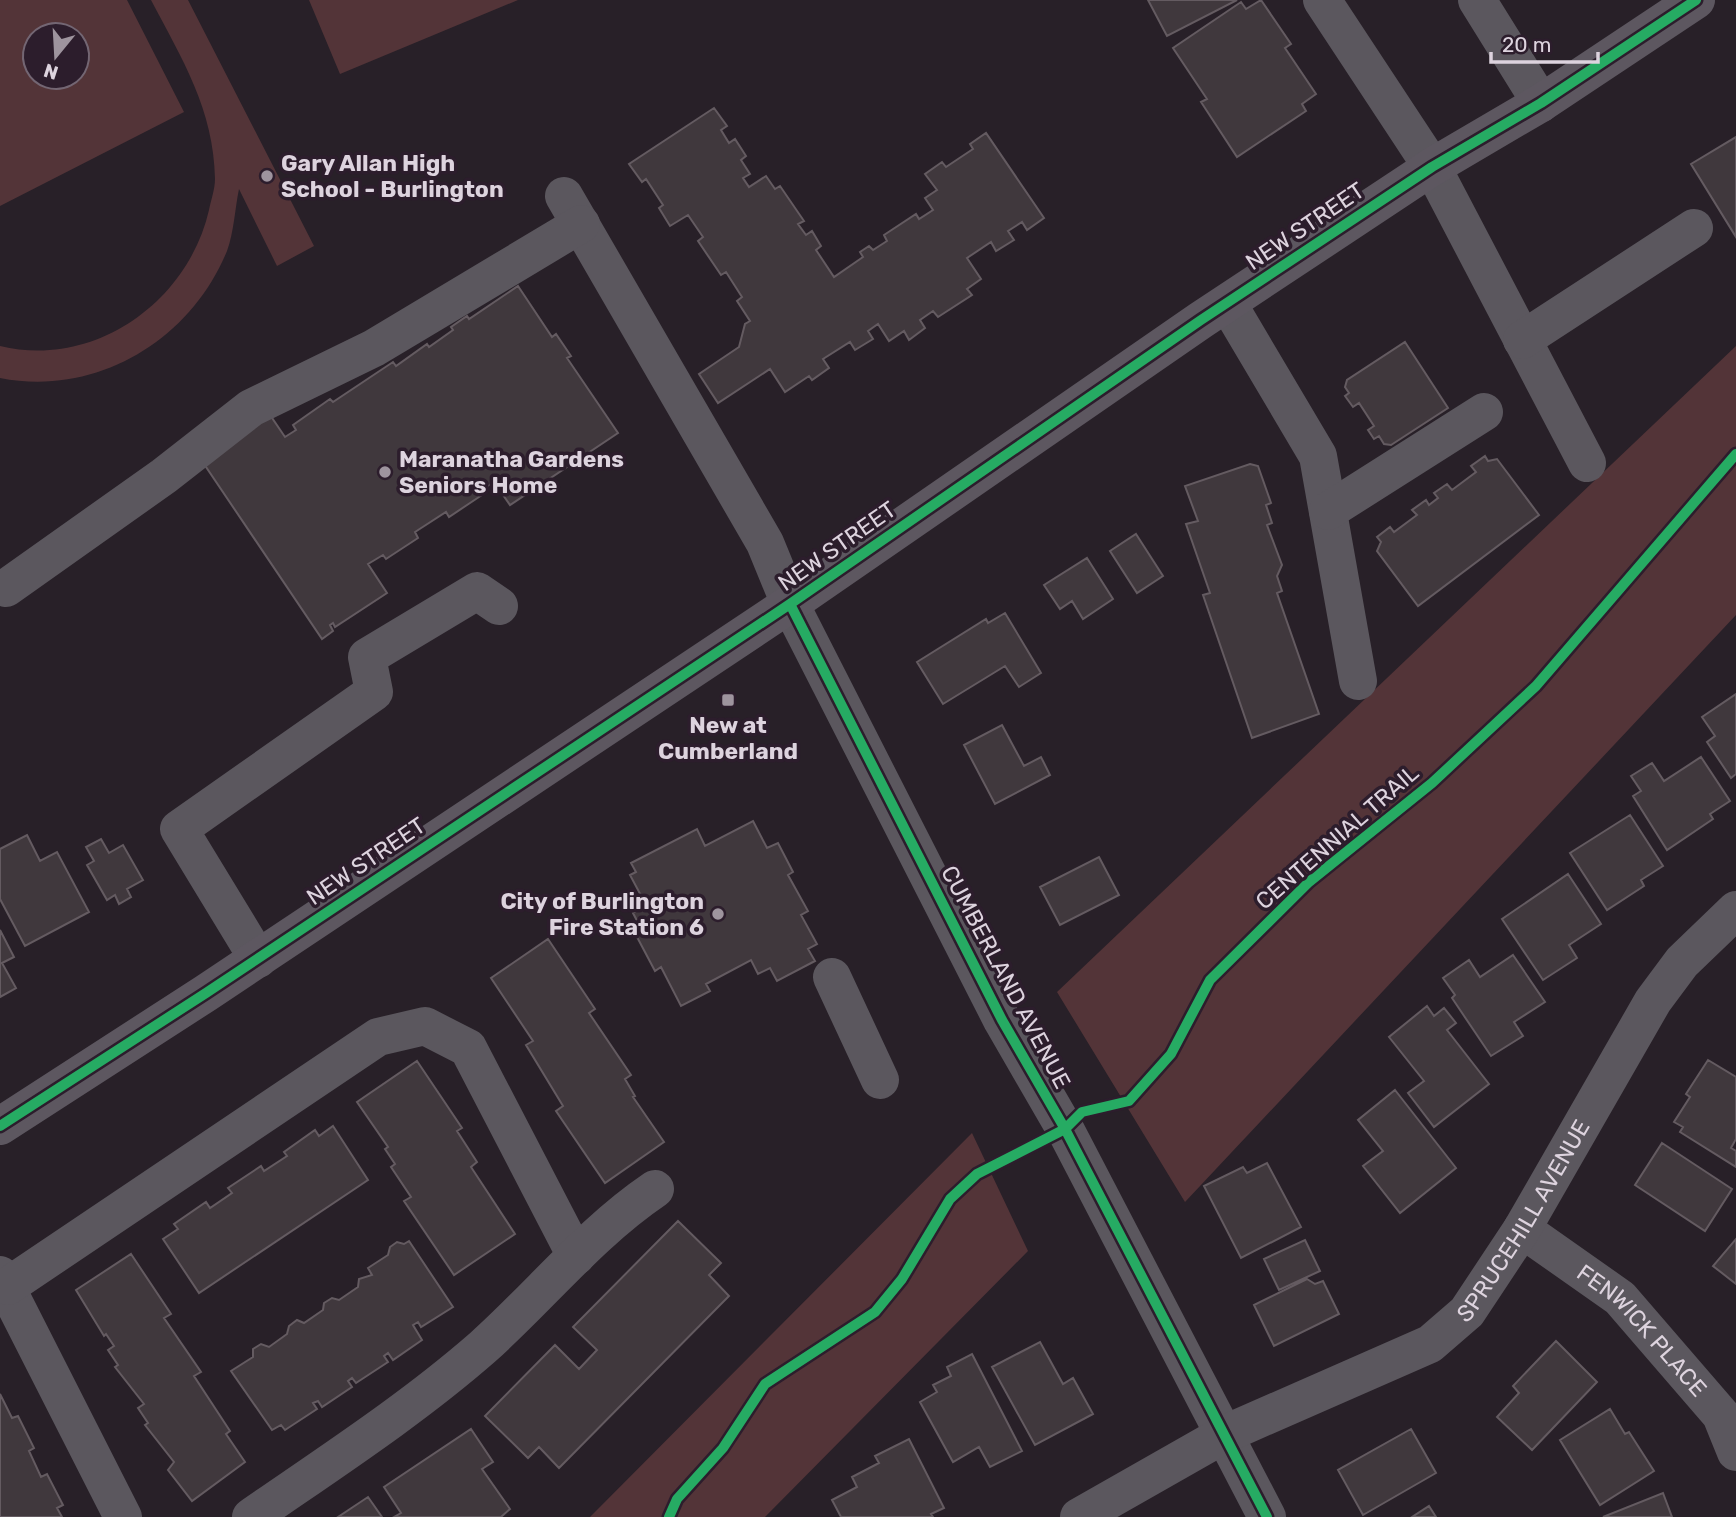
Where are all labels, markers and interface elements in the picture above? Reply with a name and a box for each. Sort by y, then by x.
north arrow [21,21,91,91]
scale bar [1491,21,1598,65]
text: 20 m [1502,32,1551,57]
text: N [41,59,61,85]
place label: Gary Allan High School - Burlington [281,149,504,203]
marker: Gary Allan High School - Burlington [259,168,275,184]
street label: NEW STREET [1240,176,1370,276]
place label: Maranatha Gardens Seniors Home [399,445,624,499]
marker: Maranatha Gardens Seniors Home [377,464,393,480]
street label: NEW STREET [773,495,901,597]
marker: New at Cumberland [720,692,736,708]
place label: New at Cumberland [658,711,798,765]
street label: CENTENNIAL TRAIL [1250,759,1424,915]
street label: NEW STREET [301,811,431,911]
street label: CUMBERLAND AVENUE [935,861,1077,1093]
place label: City of Burlington Fire Station 6 [500,887,704,941]
marker: City of Burlington Fire Station 6 [710,906,726,922]
street label: SPRUCEHILL AVENUE [1451,1115,1596,1328]
street label: FENWICK PLACE [1572,1258,1713,1402]

